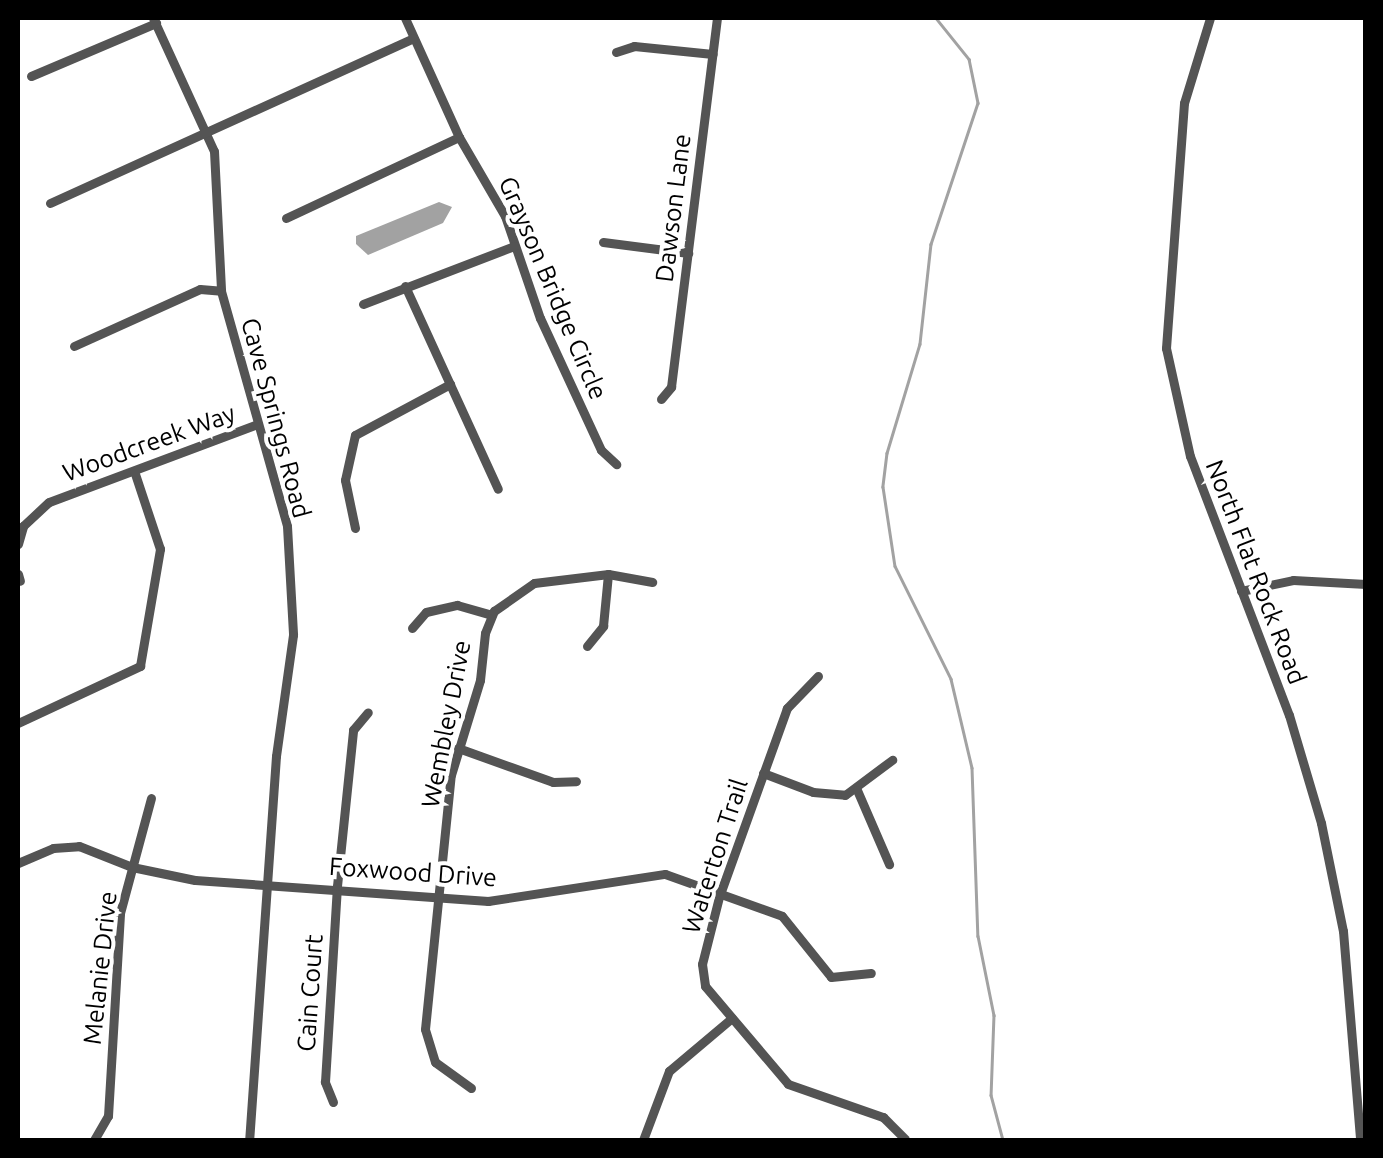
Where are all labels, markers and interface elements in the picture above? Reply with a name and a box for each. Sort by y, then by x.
street label: Dawson Lane [649,132,697,284]
street label: Grayson Bridge Circle [492,172,614,404]
street label: Cave Springs Road [235,315,317,521]
street label: Woodcreek Way [59,398,239,488]
street label: North Flat Rock Road [1199,456,1313,688]
street label: Wembley Drive [415,638,477,810]
street label: Waterton Trail [676,775,754,937]
street label: Foxwood Drive [328,851,498,893]
street label: Melanie Drive [77,890,123,1046]
street label: Cain Court [291,933,329,1053]

